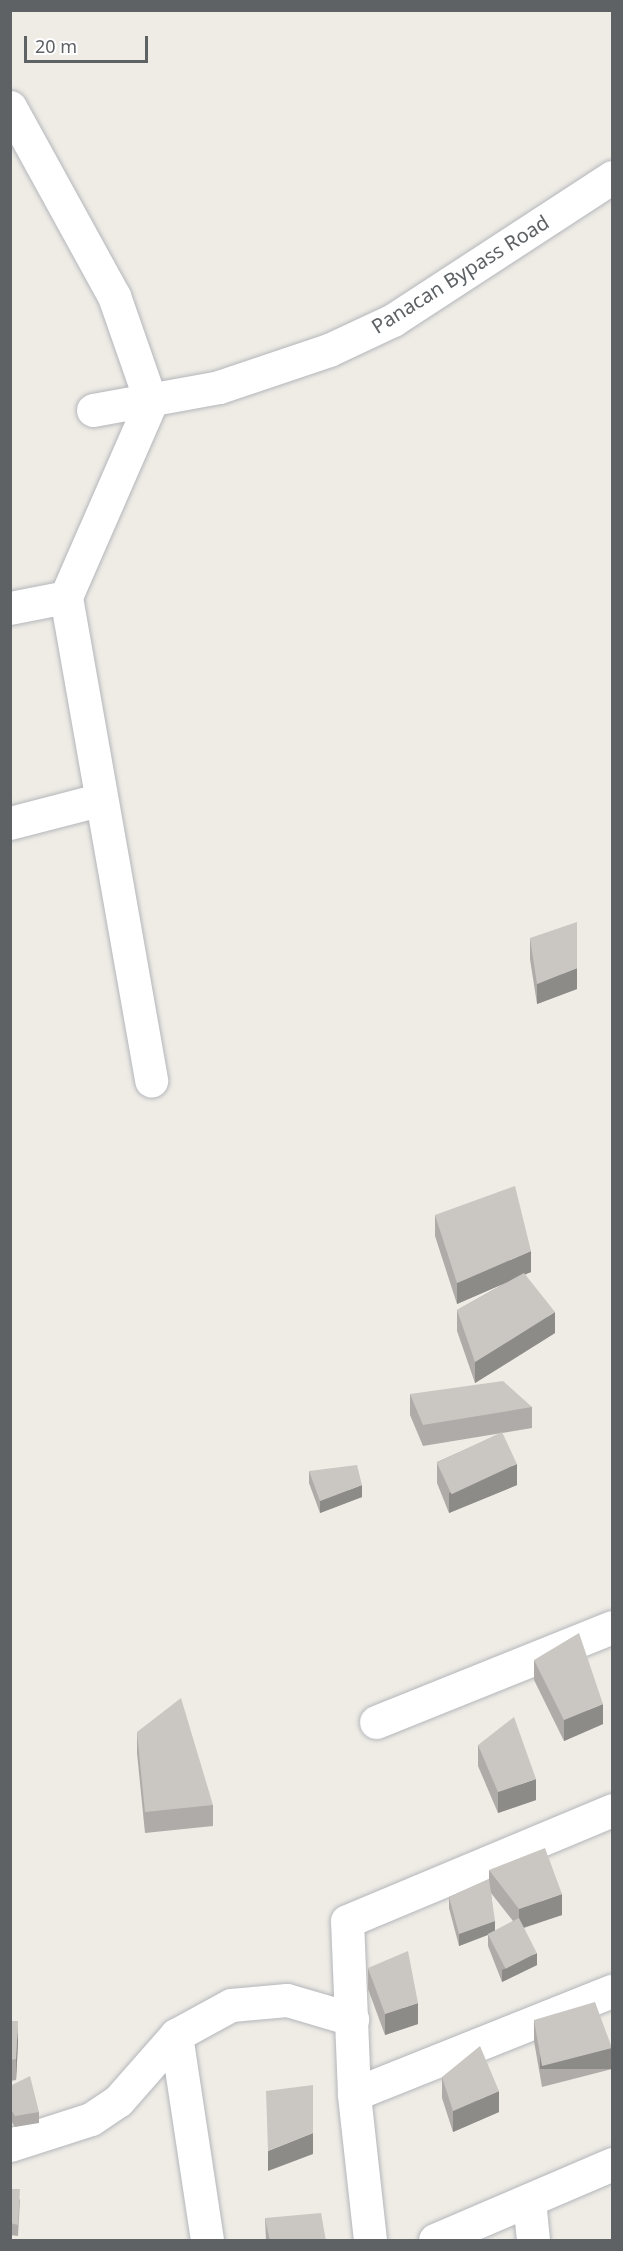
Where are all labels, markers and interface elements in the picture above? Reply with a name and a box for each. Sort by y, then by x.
scale bar [27,24,152,62]
text: 20 m [35,34,77,58]
street label: Panacan Bypass Road [367,210,553,338]

